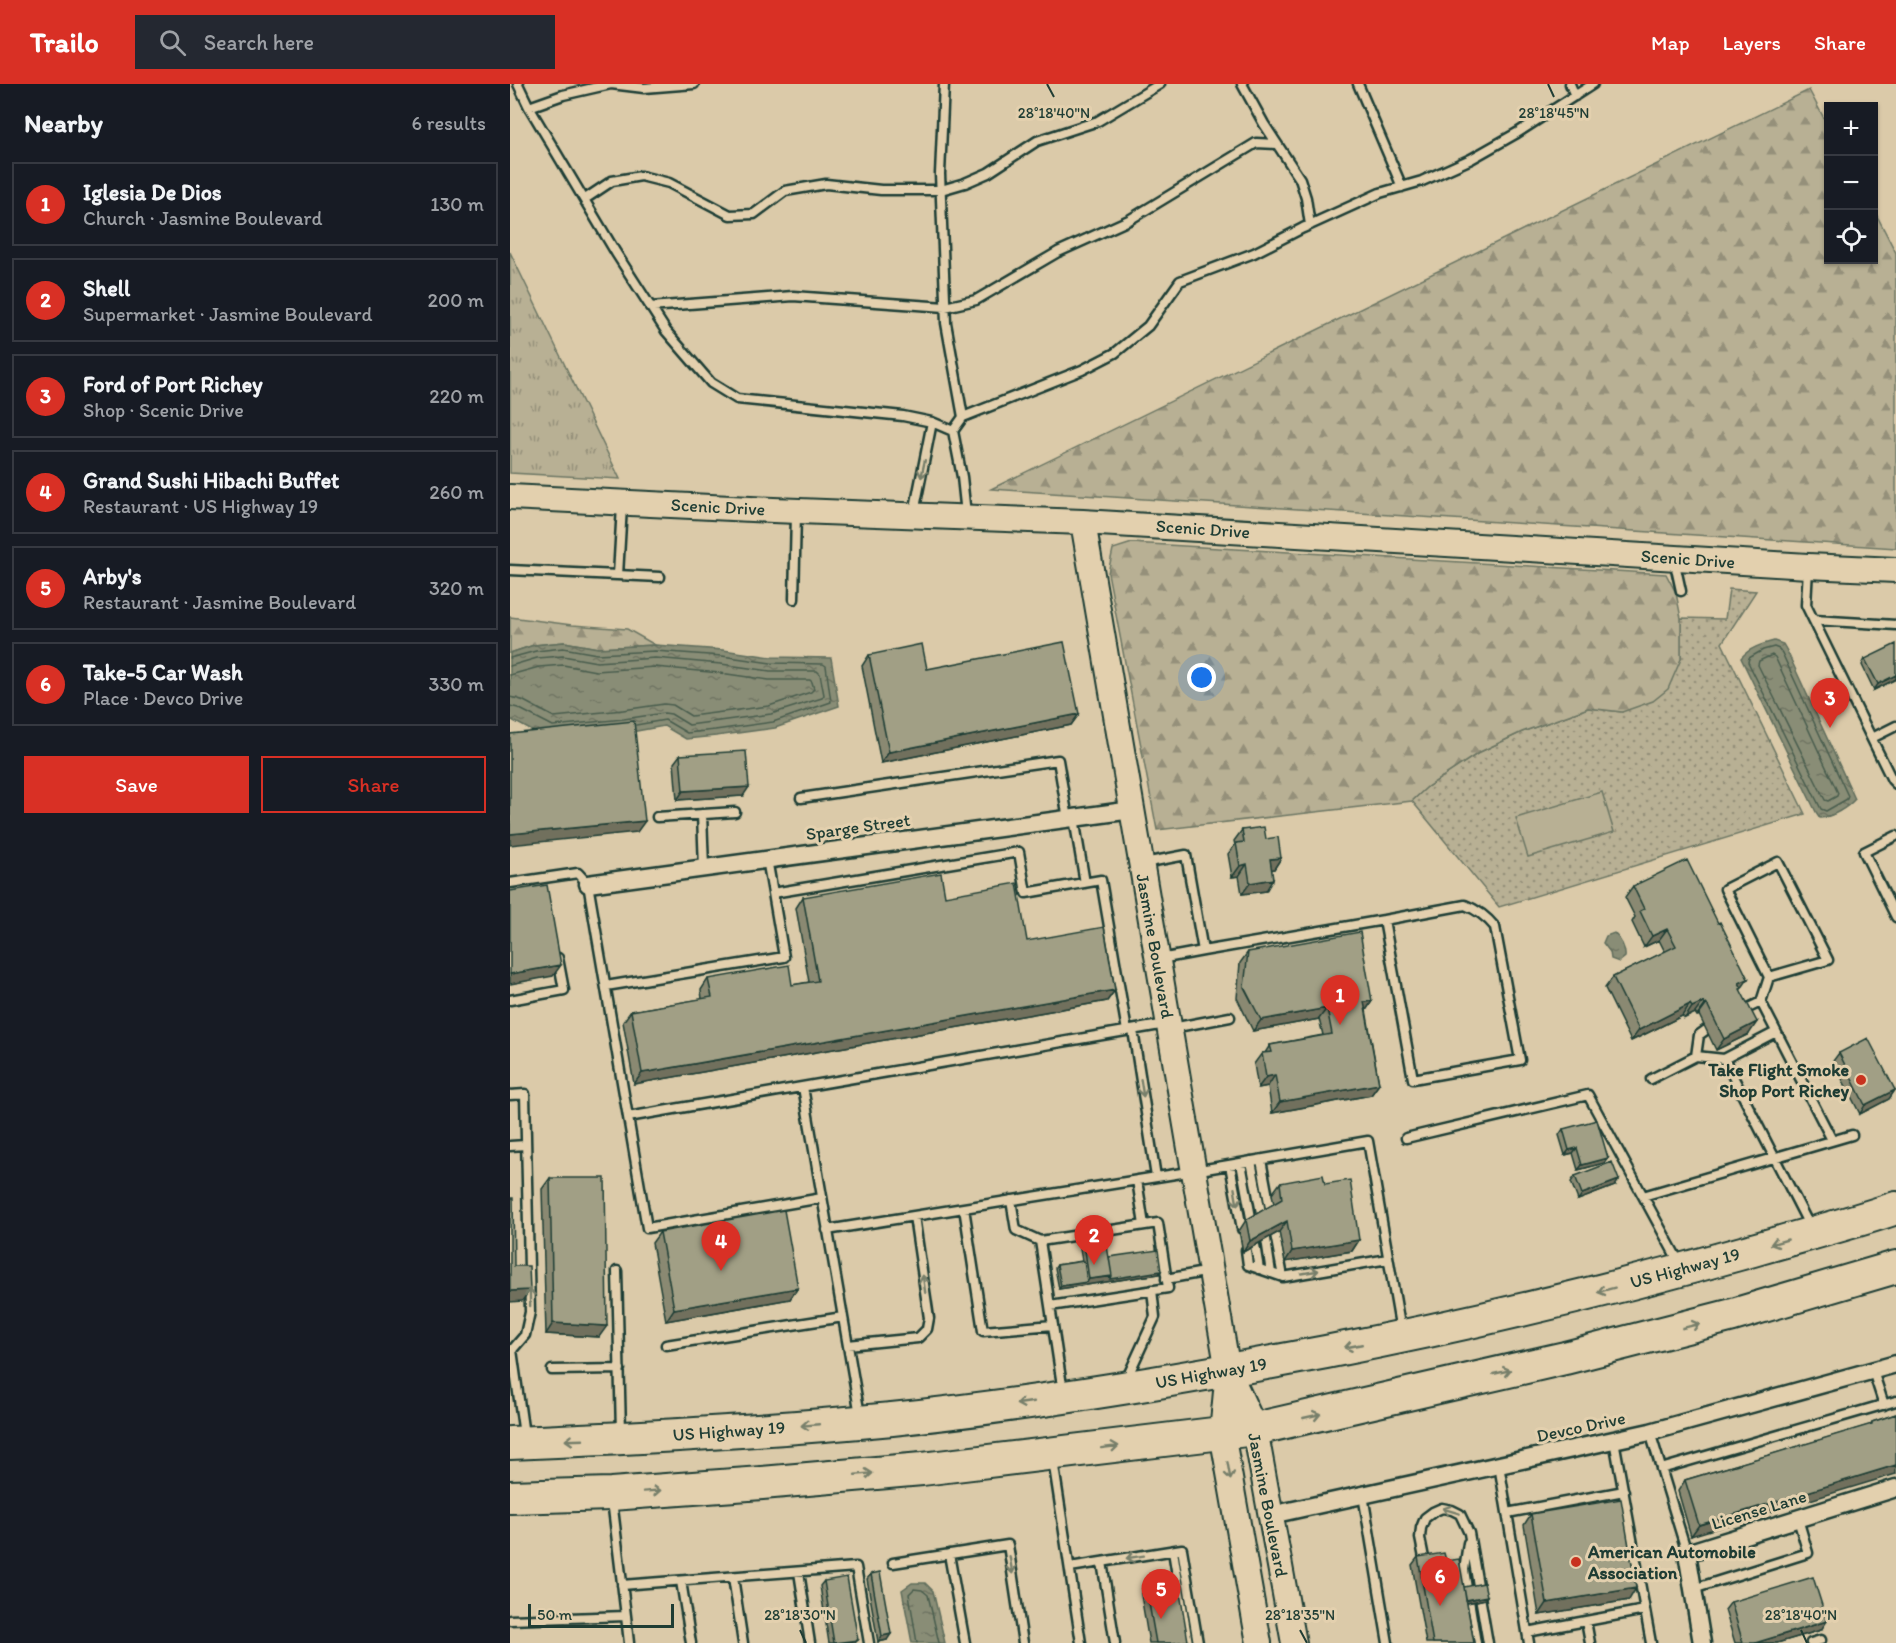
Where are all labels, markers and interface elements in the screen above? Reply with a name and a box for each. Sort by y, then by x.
search box [135,15,555,69]
text: Trailo [30,25,99,59]
icon: search [156,26,189,59]
text: Search here [204,29,314,56]
text: Map [1651,30,1690,55]
text: Layers [1723,30,1781,55]
text: Share [1814,30,1866,55]
map controls [1824,102,1878,264]
button: + [1824,102,1878,156]
text: 28°18'40"N [1018,104,1090,122]
text: 28°18'45"N [1519,104,1590,122]
text: Nearby [24,107,103,139]
text: 6 results [412,111,486,135]
button: − [1824,156,1878,210]
text: Iglesia De Dios [83,179,222,206]
text: 1 [41,192,50,216]
text: 130 m [430,192,484,216]
text: Church · Jasmine Boulevard [83,206,323,230]
button: locate [1824,210,1878,264]
text: Shell [83,275,130,302]
text: 2 [40,288,51,312]
text: 200 m [428,288,484,312]
text: Supermarket · Jasmine Boulevard [83,302,373,326]
text: Ford of Port Richey [83,371,263,398]
text: 3 [40,384,51,408]
text: 220 m [429,384,484,408]
text: Shop · Scenic Drive [83,398,244,422]
one-way arrow [917,459,928,478]
text: Grand Sushi Hibachi Buffet [83,467,339,494]
text: 4 [39,480,52,504]
text: 260 m [429,480,484,504]
text: Restaurant · US Highway 19 [83,494,318,518]
street label: Scenic Drive [670,494,766,520]
street label: Scenic Drive [1155,515,1251,543]
street label: Scenic Drive [1640,545,1736,573]
text: Arby's [83,563,142,590]
text: 5 [40,576,51,600]
text: 320 m [429,576,484,600]
text: Restaurant · Jasmine Boulevard [83,590,356,614]
text: Take-5 Car Wash [83,659,243,686]
your location [1187,663,1216,692]
text: 6 [40,672,51,696]
text: 330 m [429,672,484,696]
pin: 3 [1810,678,1850,728]
text: Place · Devco Drive [83,686,243,710]
button: Save [24,756,249,813]
button: Share [261,756,486,813]
street label: Sparge Street [804,809,912,845]
street label: Jasmine Boulevard [1131,872,1179,1020]
pin: 1 [1320,976,1360,1025]
place label: Take Flight Smoke Shop Port Richey [1707,1059,1850,1102]
marker: Take Flight Smoke Shop Port Richey [1854,1073,1868,1087]
one-way arrow [1137,1078,1148,1097]
one-way arrow [1231,1187,1242,1206]
pin: 2 [1074,1216,1114,1265]
pin: 4 [702,1222,740,1271]
one-way arrow [1770,1237,1789,1249]
street label: US Highway 19 [1628,1243,1742,1293]
one-way arrow [1300,1266,1320,1277]
one-way arrow [918,1275,929,1294]
one-way arrow [1597,1285,1616,1296]
one-way arrow [524,1287,536,1307]
one-way arrow [1682,1319,1701,1331]
one-way arrow [1344,1341,1364,1352]
street label: US Highway 19 [1153,1352,1269,1394]
one-way arrow [1492,1366,1511,1377]
one-way arrow [1015,1398,1035,1409]
street label: Devco Drive [1535,1407,1627,1447]
one-way arrow [1302,1409,1321,1421]
street label: US Highway 19 [672,1416,786,1446]
one-way arrow [801,1420,821,1431]
street label: Jasmine Boulevard [1243,1431,1293,1579]
one-way arrow [564,1435,584,1446]
one-way arrow [1100,1441,1120,1452]
one-way arrow [1224,1460,1235,1480]
one-way arrow [854,1468,874,1479]
one-way arrow [642,1485,662,1496]
street label: License Lane [1709,1485,1809,1535]
one-way arrow [1442,1505,1460,1516]
place label: American Automobile Association [1587,1541,1756,1584]
one-way arrow [1126,1551,1146,1562]
one-way arrow [1005,1555,1016,1574]
marker: American Automobile Association [1569,1555,1583,1569]
pin: 6 [1420,1556,1460,1606]
pin: 5 [1142,1570,1180,1619]
scale bar [528,1601,674,1628]
text: 50 m [537,1605,572,1624]
text: 28°18'30"N [764,1606,836,1624]
text: 28°18'35"N [1265,1606,1335,1624]
text: 28°18'40"N [1765,1606,1837,1624]

